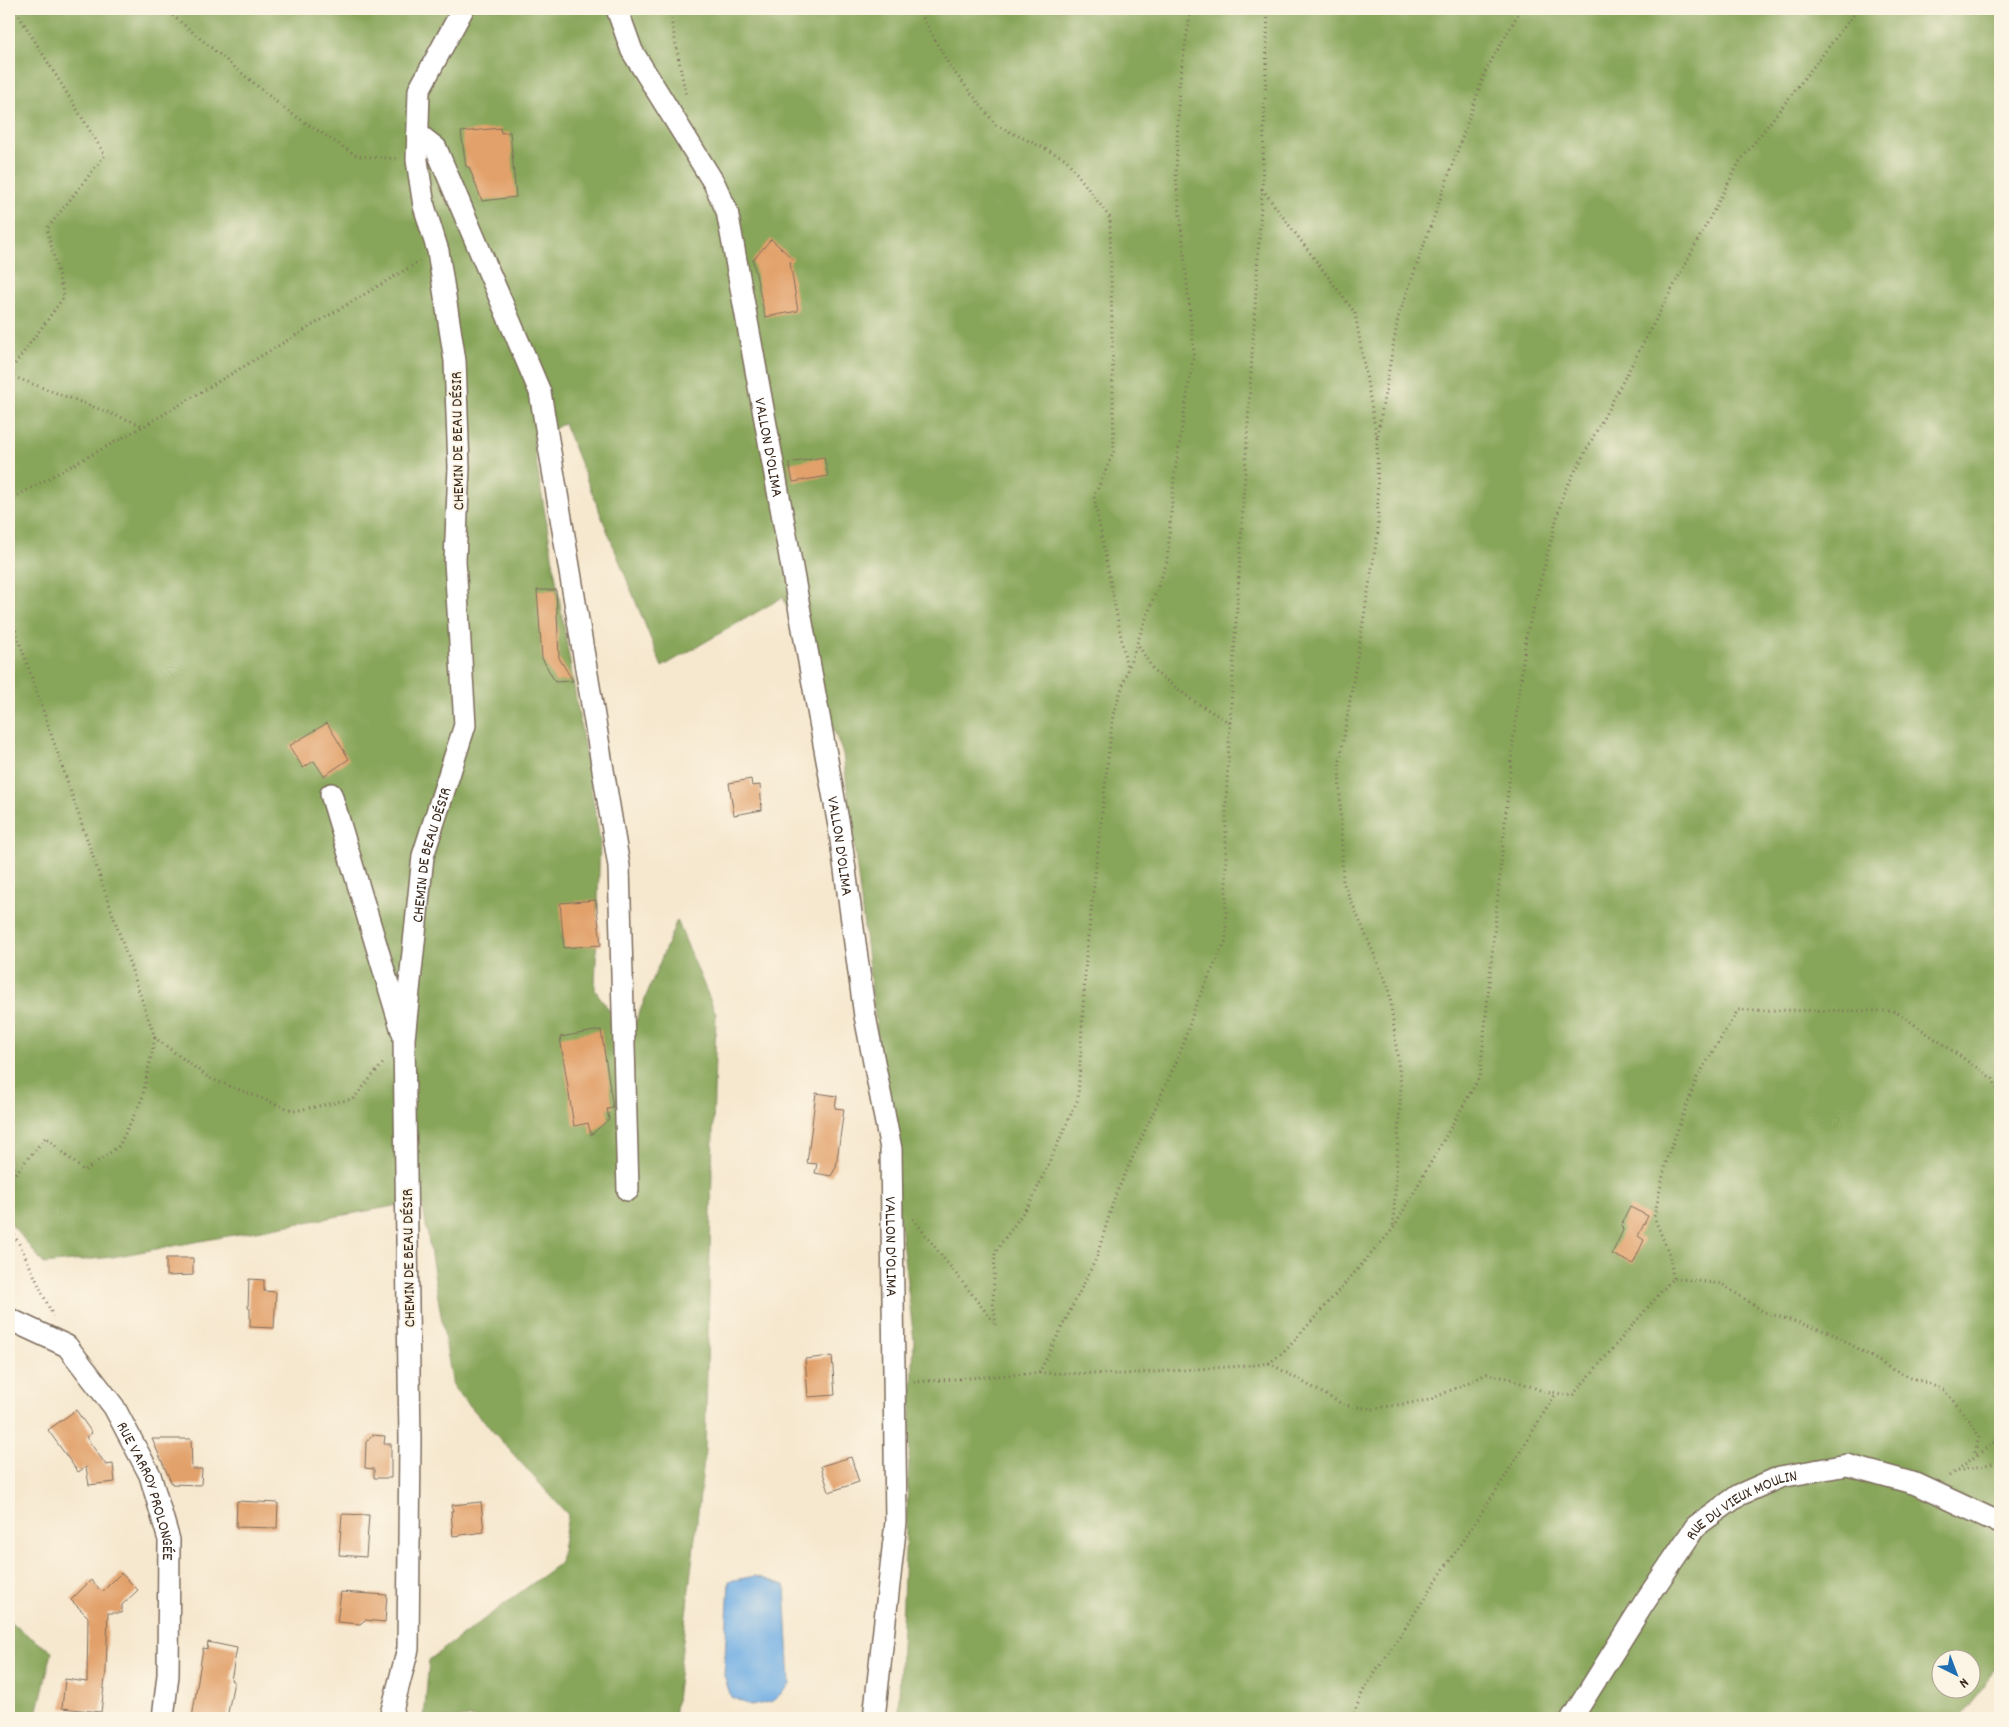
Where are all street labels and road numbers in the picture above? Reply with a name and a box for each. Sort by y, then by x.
street label: CHEMIN DE BEAU DÉSIR [446,371,471,511]
street label: VALLON D'OLIMA [747,396,788,499]
street label: CHEMIN DE BEAU DÉSIR [407,784,458,924]
street label: VALLON D'OLIMA [820,795,857,898]
street label: CHEMIN DE BEAU DÉSIR [397,1188,422,1328]
street label: VALLON D'OLIMA [878,1196,902,1297]
street label: RUE VARROY PROLONGÉE [110,1418,178,1561]
street label: RUE DU VIEUX MOULIN [1681,1465,1799,1545]

